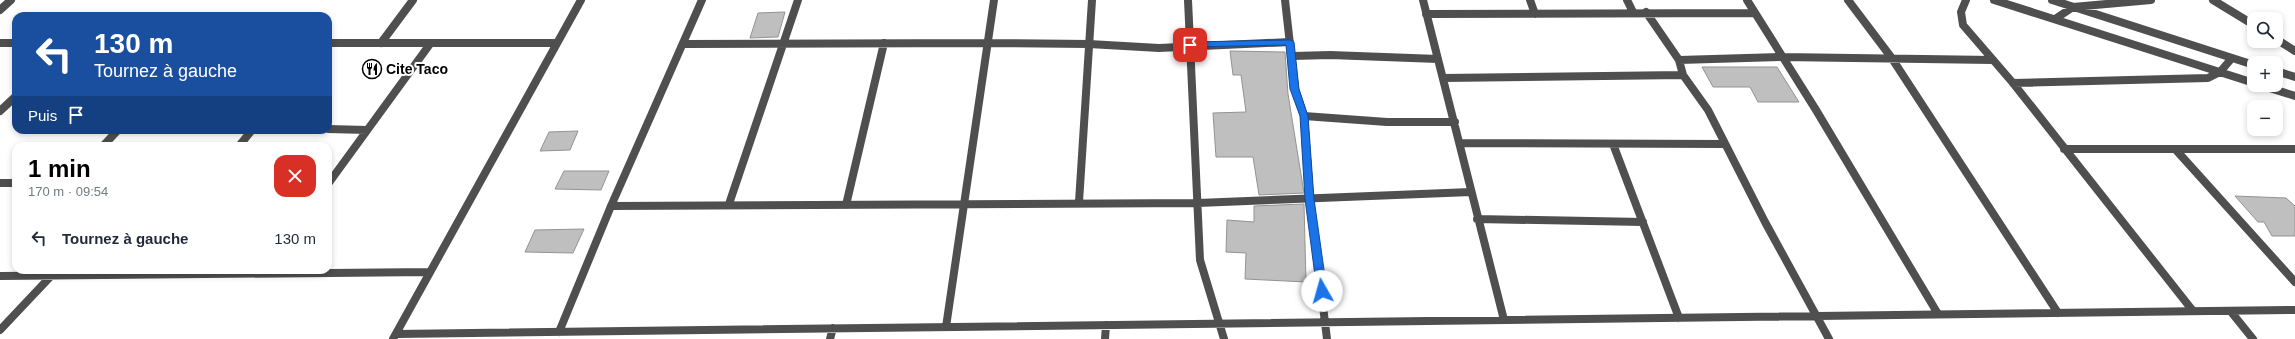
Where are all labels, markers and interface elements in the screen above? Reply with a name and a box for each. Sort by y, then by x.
map controls [2247,12,2283,136]
button: search [2247,12,2283,48]
icon: left [28,28,80,80]
text: 130 m [94,28,173,59]
pin [1173,28,1207,62]
icon: arrive [1179,34,1201,56]
button: + [2247,56,2283,92]
restaurant icon: Cite Taco [361,58,383,80]
text: Tournez à gauche [94,61,237,81]
place label: Cite Taco [386,61,448,77]
button: − [2247,100,2283,136]
icon: arrive [65,104,87,126]
text: Puis [28,107,57,124]
text: 1 min [28,155,91,182]
button: close [274,155,316,197]
text: 170 m · 09:54 [28,184,108,199]
icon: left [28,227,50,249]
text: Tournez à gauche [62,230,188,247]
text: 130 m [274,230,316,247]
position arrow [1301,270,1343,312]

